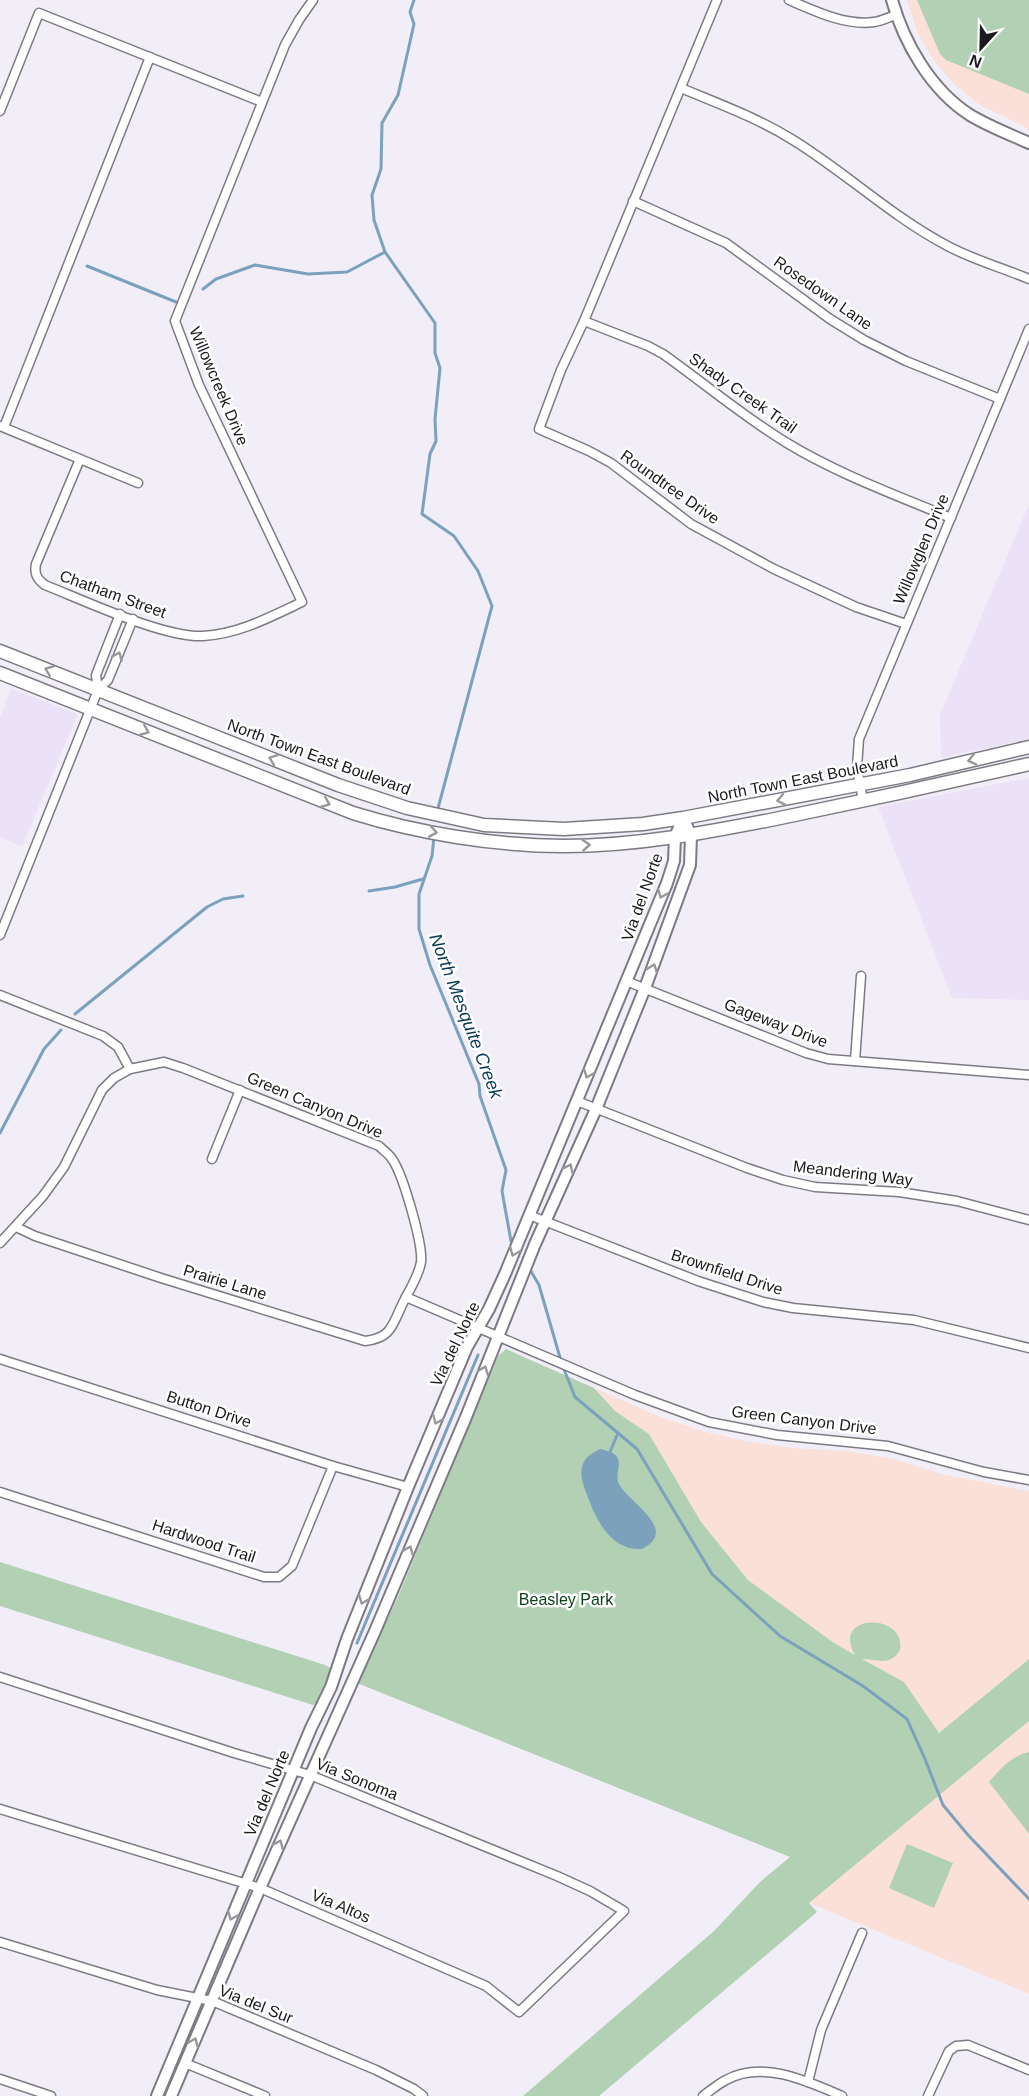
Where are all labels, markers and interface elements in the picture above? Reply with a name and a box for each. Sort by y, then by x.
north arrow [951,18,1011,78]
text: N [967,51,984,71]
street label: Rosedown Lane [771,253,875,333]
street label: Willowcreek Drive [186,324,252,448]
street label: Shady Creek Trail [686,350,800,436]
street label: Roundtree Drive [617,447,723,527]
street label: Willowglen Drive [890,491,952,607]
street label: Chatham Street [57,567,169,621]
one-way arrow [111,651,123,662]
one-way arrow [44,665,55,677]
street label: North Town East Boulevard [225,716,413,798]
one-way arrow [138,724,149,736]
street label: North Town East Boulevard [706,752,900,806]
one-way arrow [967,753,977,766]
one-way arrow [268,754,279,766]
one-way arrow [776,793,786,805]
one-way arrow [320,796,331,808]
one-way arrow [428,825,438,838]
one-way arrow [581,839,591,852]
street label: Via del Norte [618,851,666,943]
one-way arrow [657,888,669,899]
water label: North Mesquite Creek [425,931,507,1102]
one-way arrow [645,964,658,974]
street label: Gageway Drive [722,995,830,1051]
one-way arrow [583,1068,595,1079]
street label: Green Canyon Drive [245,1069,386,1141]
street label: Meandering Way [792,1157,914,1189]
one-way arrow [562,1163,574,1174]
one-way arrow [509,1246,521,1257]
street label: Brownfield Drive [669,1246,785,1298]
street label: Prairie Lane [181,1261,269,1303]
street label: Via del Norte [427,1299,483,1389]
one-way arrow [476,1365,489,1376]
street label: Button Drive [165,1387,254,1431]
street label: Green Canyon Drive [731,1403,878,1437]
one-way arrow [432,1413,444,1424]
street label: Hardwood Trail [150,1516,258,1566]
one-way arrow [402,1546,414,1557]
park label: Beasley Park [519,1591,614,1608]
one-way arrow [358,1594,370,1605]
street label: Via del Norte [241,1747,293,1839]
street label: Via Sonoma [314,1755,401,1803]
one-way arrow [272,1839,284,1850]
street label: Via Altos [309,1886,373,1926]
one-way arrow [227,1910,239,1921]
street label: Via del Sur [217,1982,296,2027]
one-way arrow [187,2038,199,2049]

